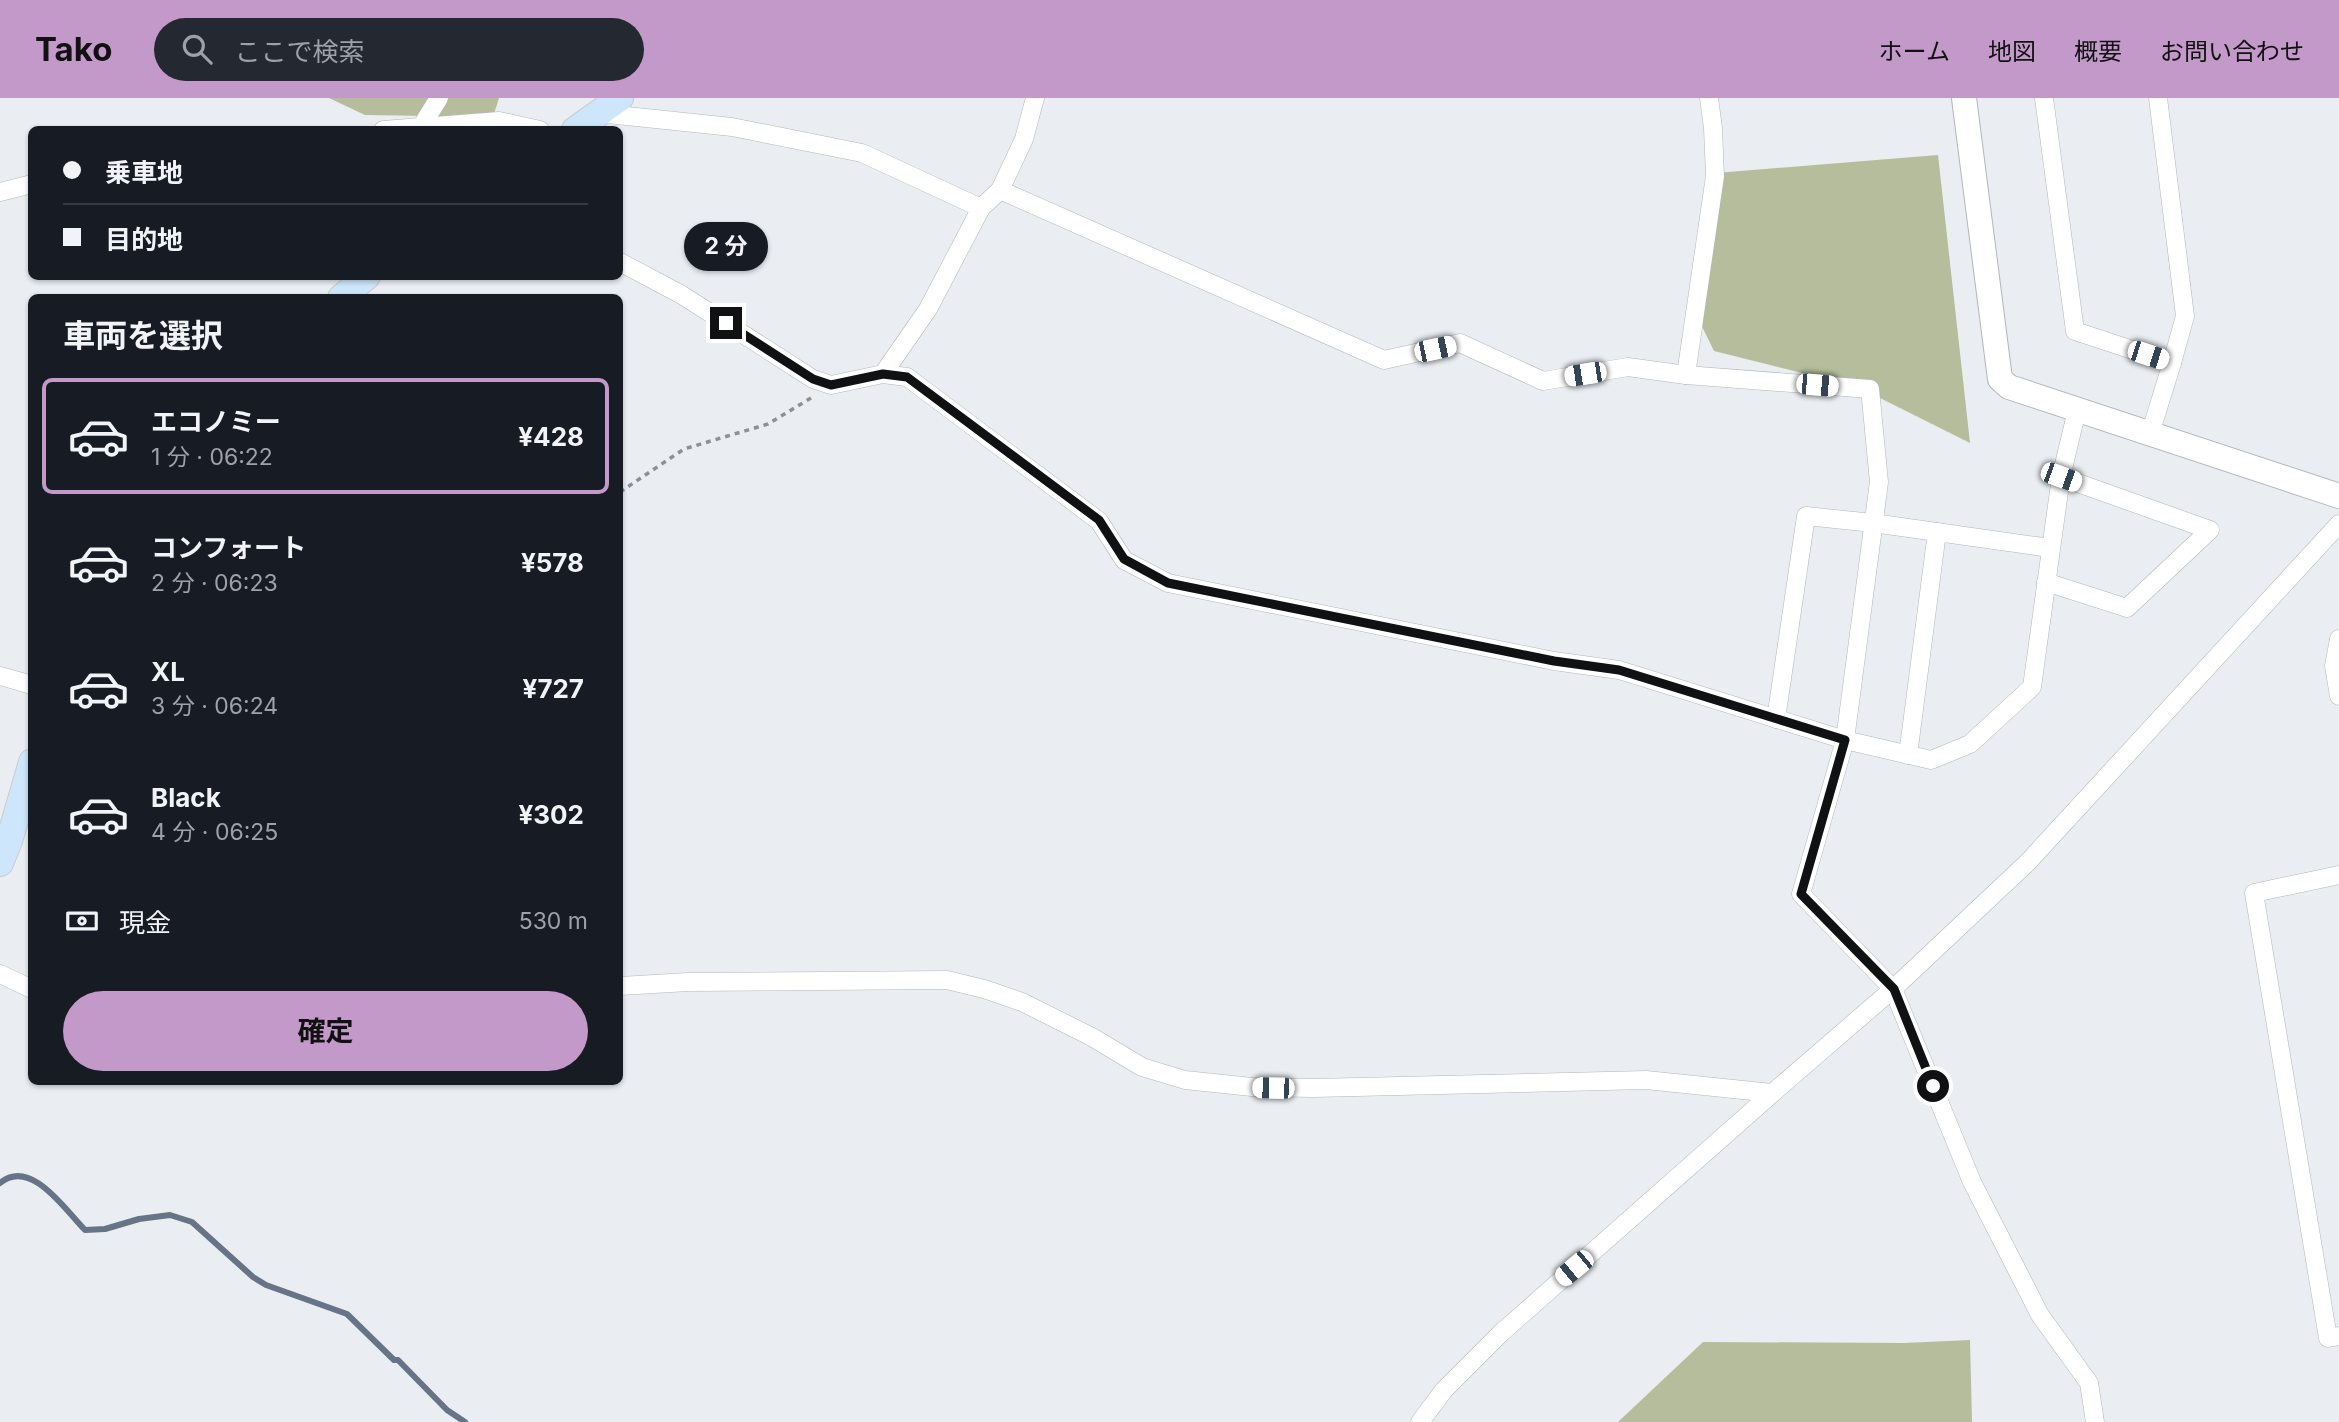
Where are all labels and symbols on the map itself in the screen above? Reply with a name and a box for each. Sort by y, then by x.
callout: 2 分 [684,222,768,271]
route end [710,307,742,339]
car [1413,334,1458,364]
car [2125,339,2172,371]
car [1563,360,1608,388]
car [1796,373,1839,397]
car [2038,460,2085,494]
route start [1917,1070,1949,1102]
car [1252,1077,1295,1099]
car [1552,1246,1597,1290]

